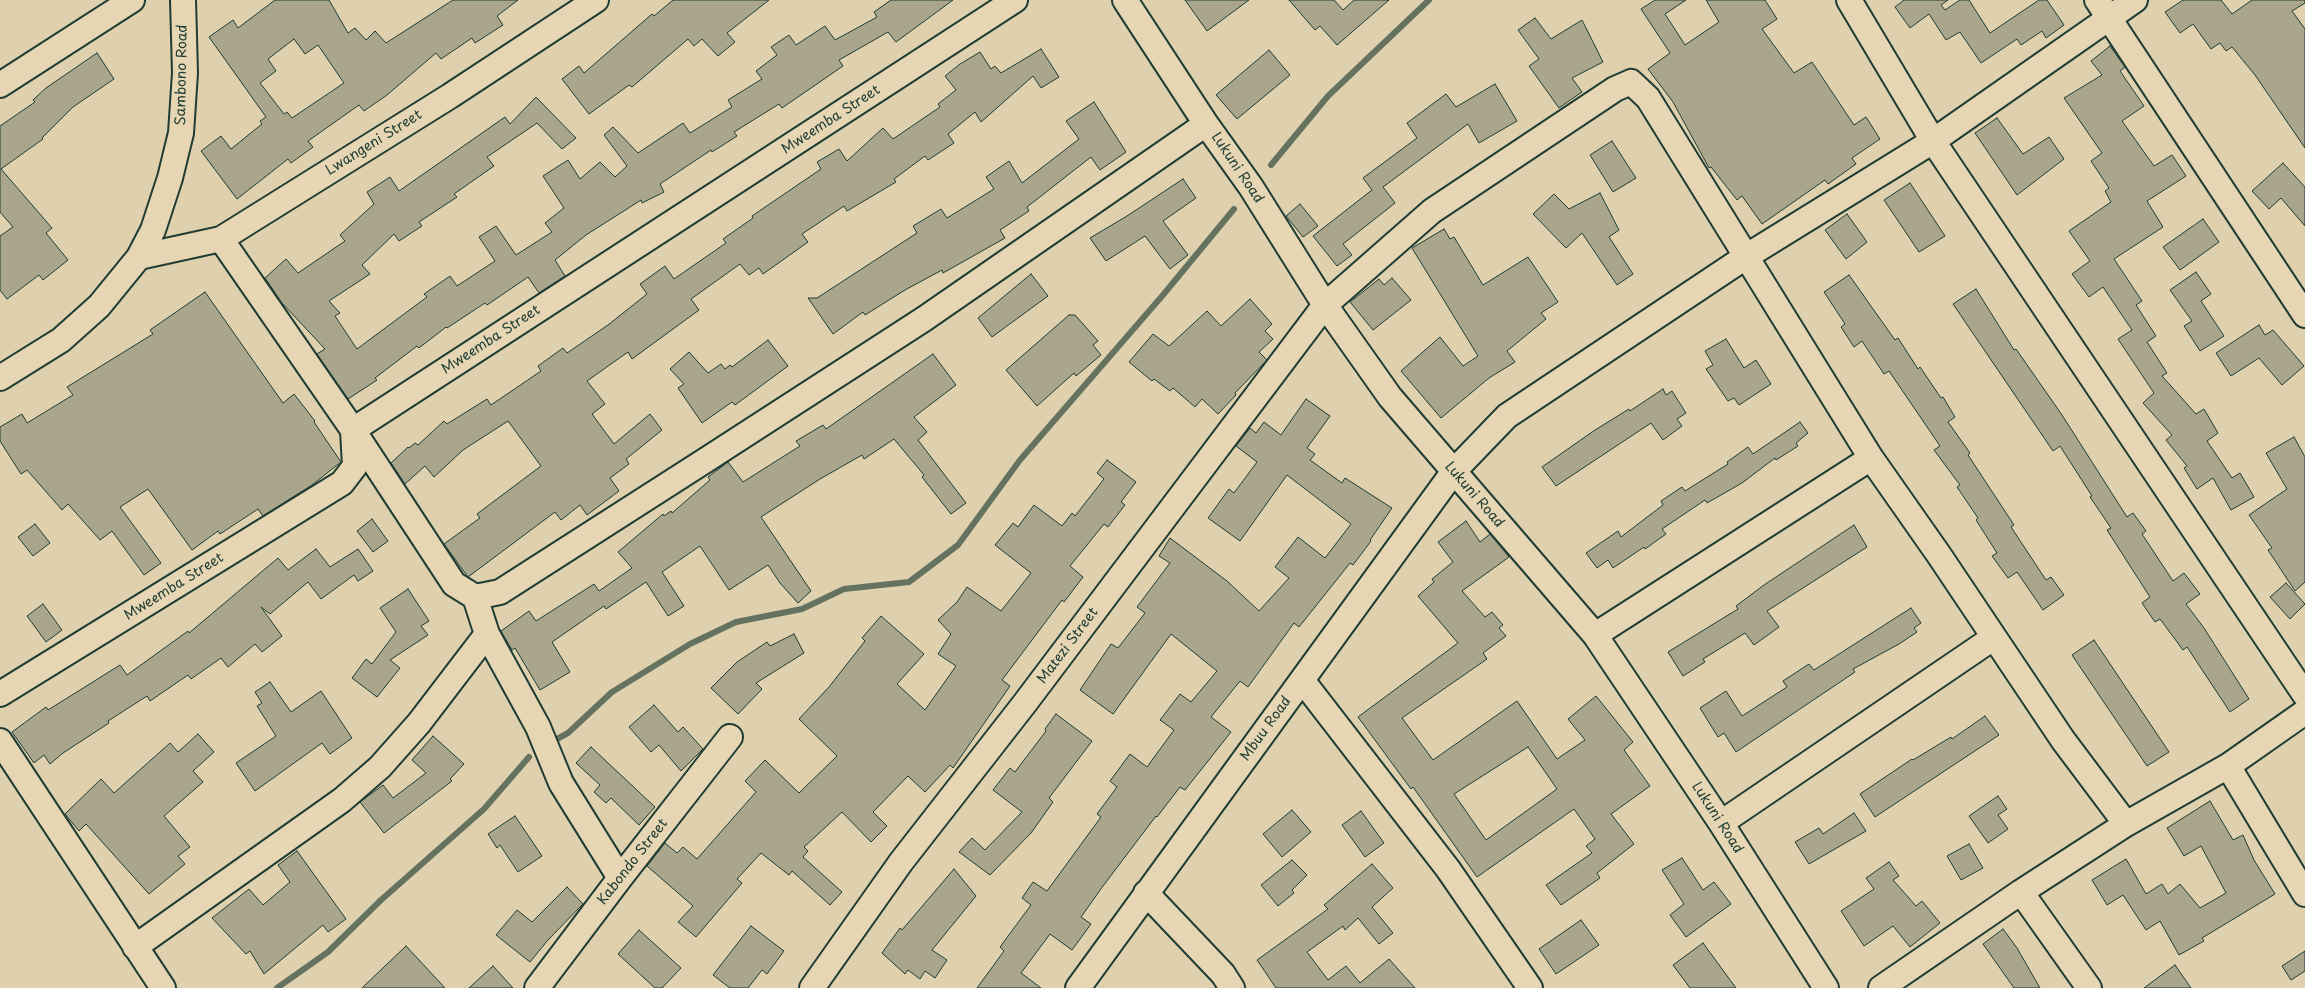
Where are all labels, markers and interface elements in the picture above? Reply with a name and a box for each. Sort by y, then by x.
street label: Sambono Road [173,24,191,126]
street label: Mweemba Street [779,82,883,158]
street label: Lwangeni Street [323,107,425,179]
street label: Lukuni Road [1207,129,1267,207]
street label: Mweemba Street [439,302,543,378]
street label: Lukuni Road [1441,459,1507,531]
street label: Mweemba Street [121,550,227,624]
street label: Matezi Street [1034,605,1102,687]
street label: Mbuu Road [1237,693,1295,765]
street label: Lukuni Road [1688,779,1746,857]
street label: Kabondo Street [594,816,672,908]

